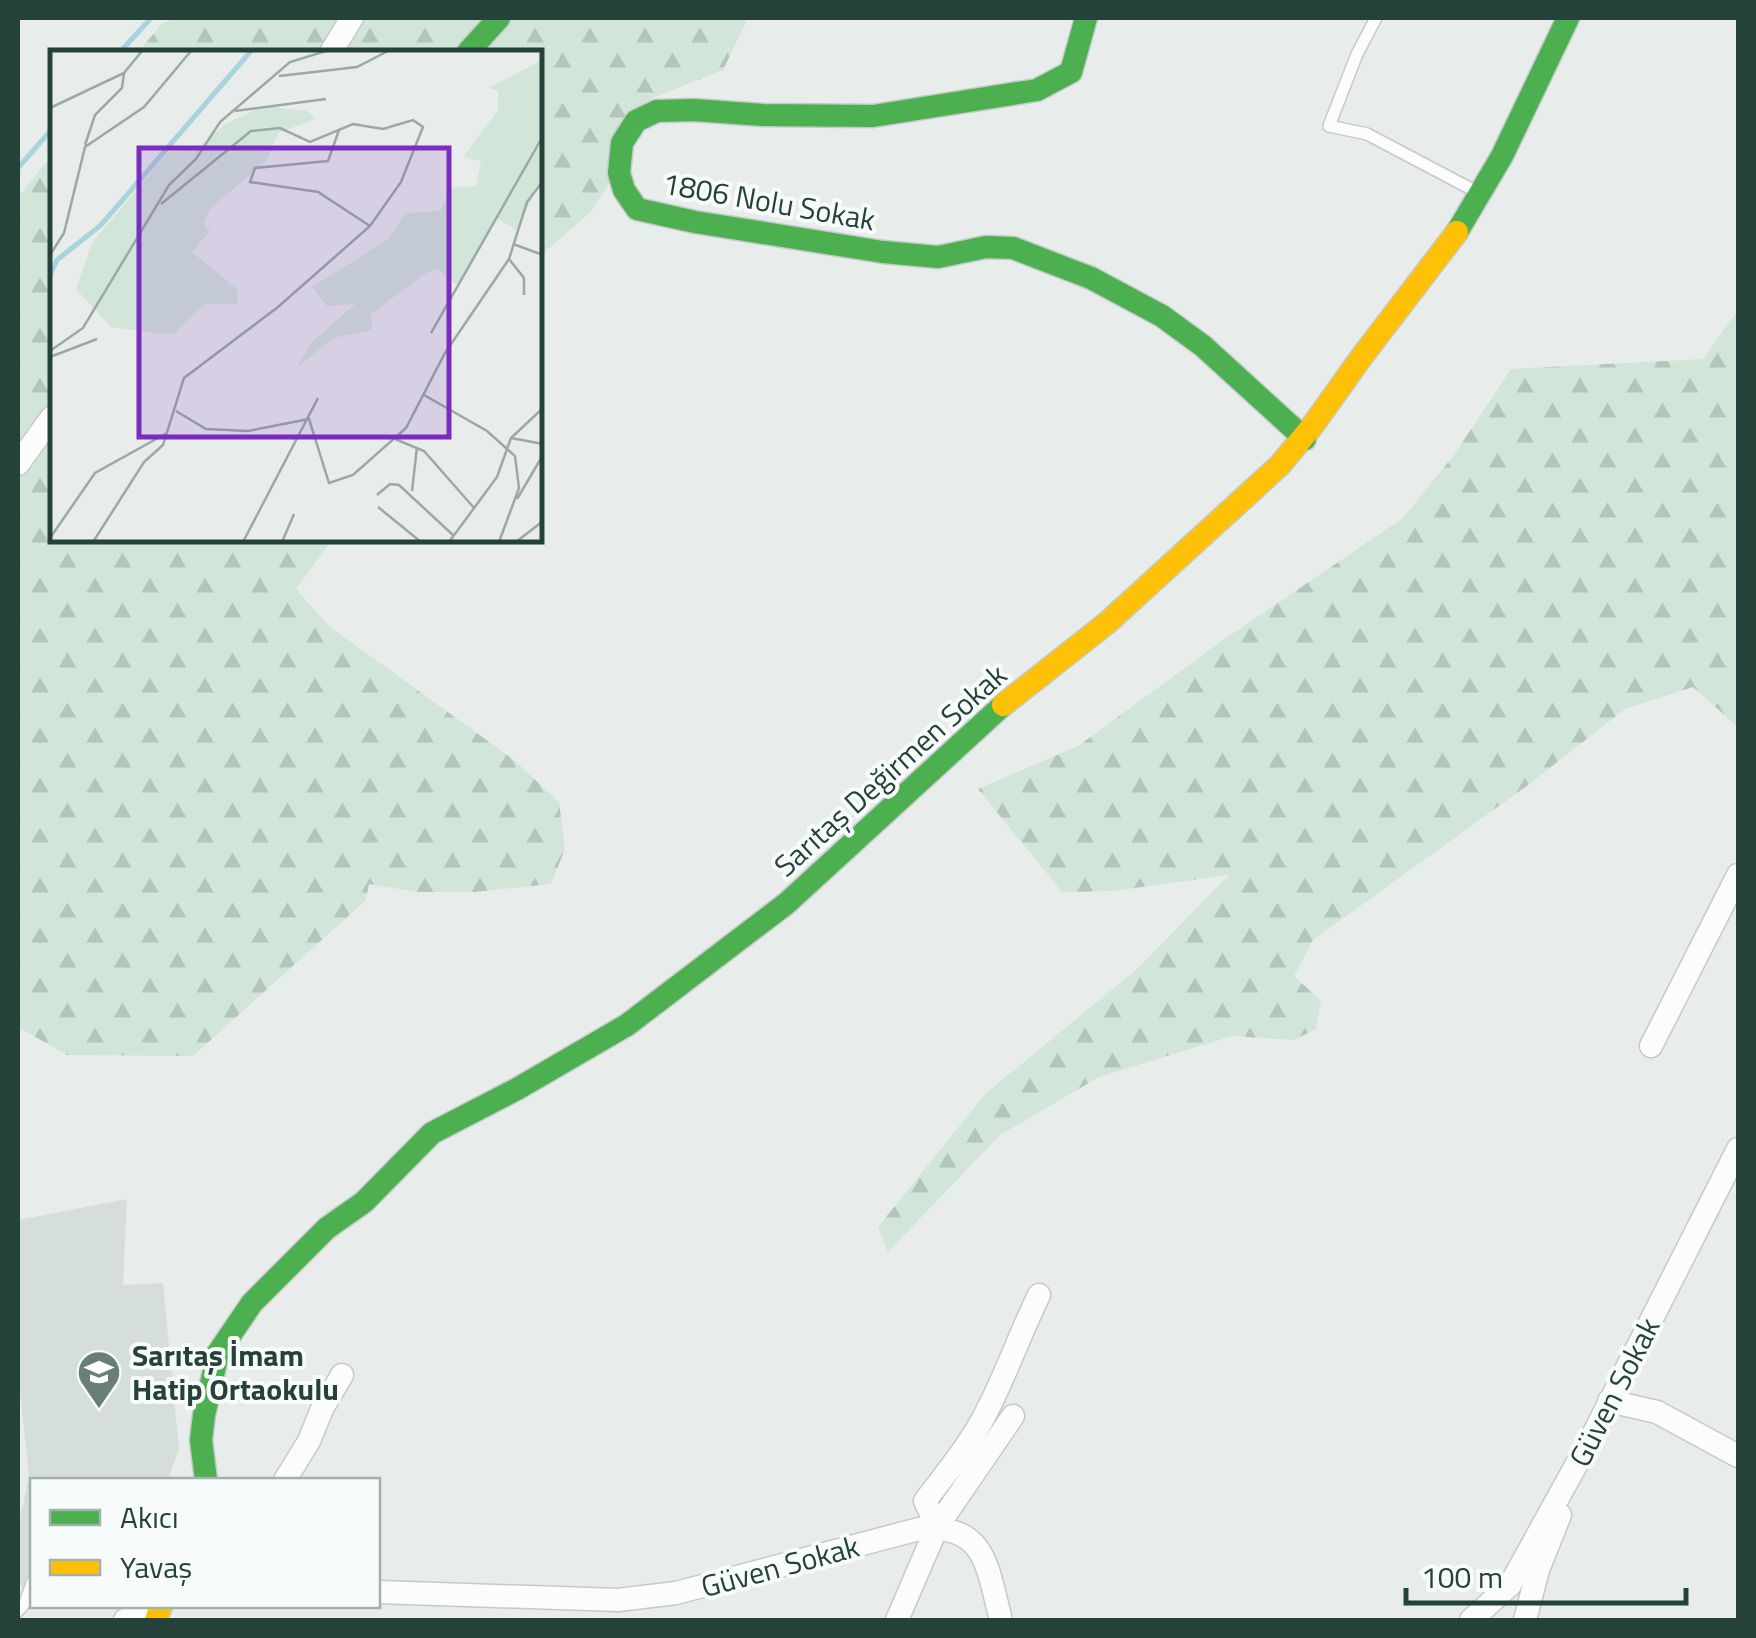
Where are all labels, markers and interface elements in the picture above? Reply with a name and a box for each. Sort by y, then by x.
inset map [50,50,542,542]
street label: 1806 Nolu Sokak [659,160,879,242]
street label: Sarıtaş Değirmen Sokak [763,653,1017,887]
street label: Güven Sokak [1557,1309,1671,1475]
place label: Sarıtaş İmam Hatip Ortaokulu [132,1332,339,1412]
school or university icon: Sarıtaş İmam Hatip Ortaokulu [76,1349,122,1410]
legend [30,1478,380,1608]
text: Akıcı [120,1494,178,1540]
street label: Güven Sokak [696,1523,864,1609]
scale bar [1406,1543,1686,1605]
text: Yavaş [120,1544,192,1590]
text: 100 m [1421,1554,1503,1600]

